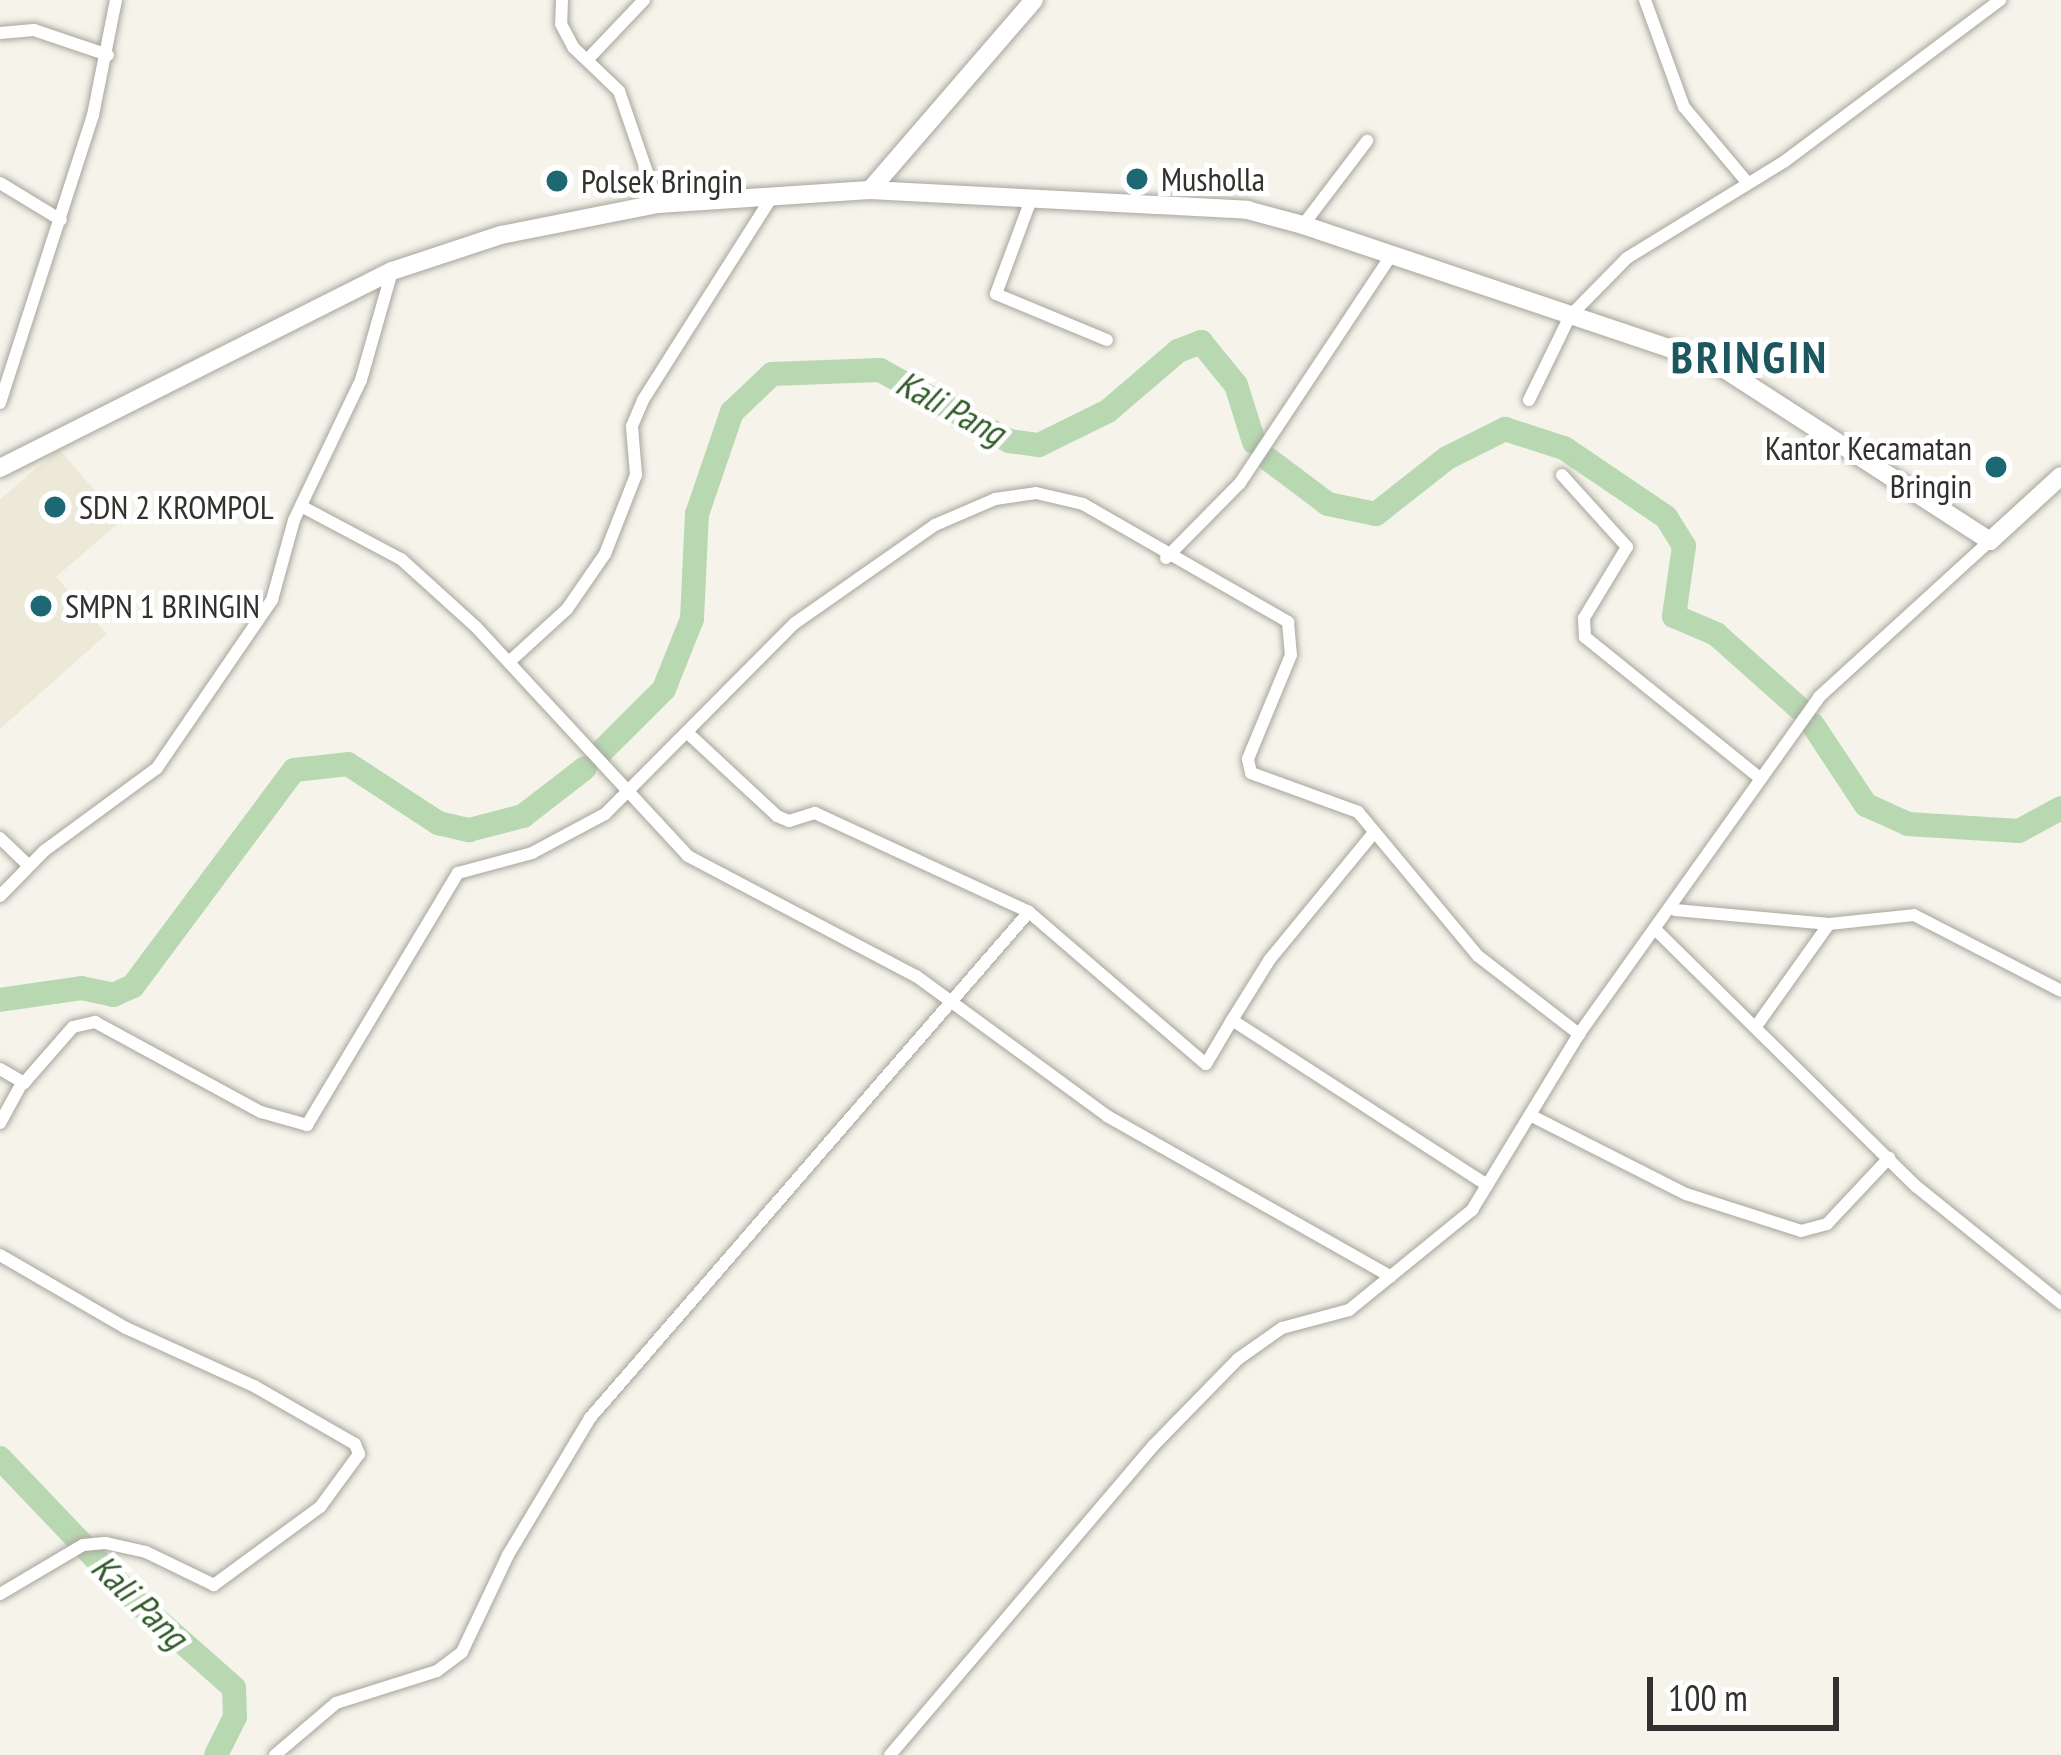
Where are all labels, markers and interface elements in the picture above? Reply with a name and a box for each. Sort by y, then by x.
place label: Musholla [1161,159,1265,199]
place label: Polsek Bringin [581,161,744,201]
marker: Musholla [1124,166,1150,192]
marker: Polsek Bringin [544,168,570,194]
district label: BRINGIN [1671,330,1829,384]
water label: Kali Pang [890,361,1012,453]
place label: Kantor Kecamatan Bringin [1765,428,1972,506]
marker: Kantor Kecamatan Bringin [1983,454,2009,480]
place label: SDN 2 KROMPOL [79,487,274,527]
marker: SDN 2 KROMPOL [42,494,68,520]
place label: SMPN 1 BRINGIN [65,586,260,626]
marker: SMPN 1 BRINGIN [28,593,54,619]
water label: Kali Pang [83,1545,197,1657]
scale bar [1653,1653,1845,1727]
text: 100 m [1668,1674,1748,1721]

